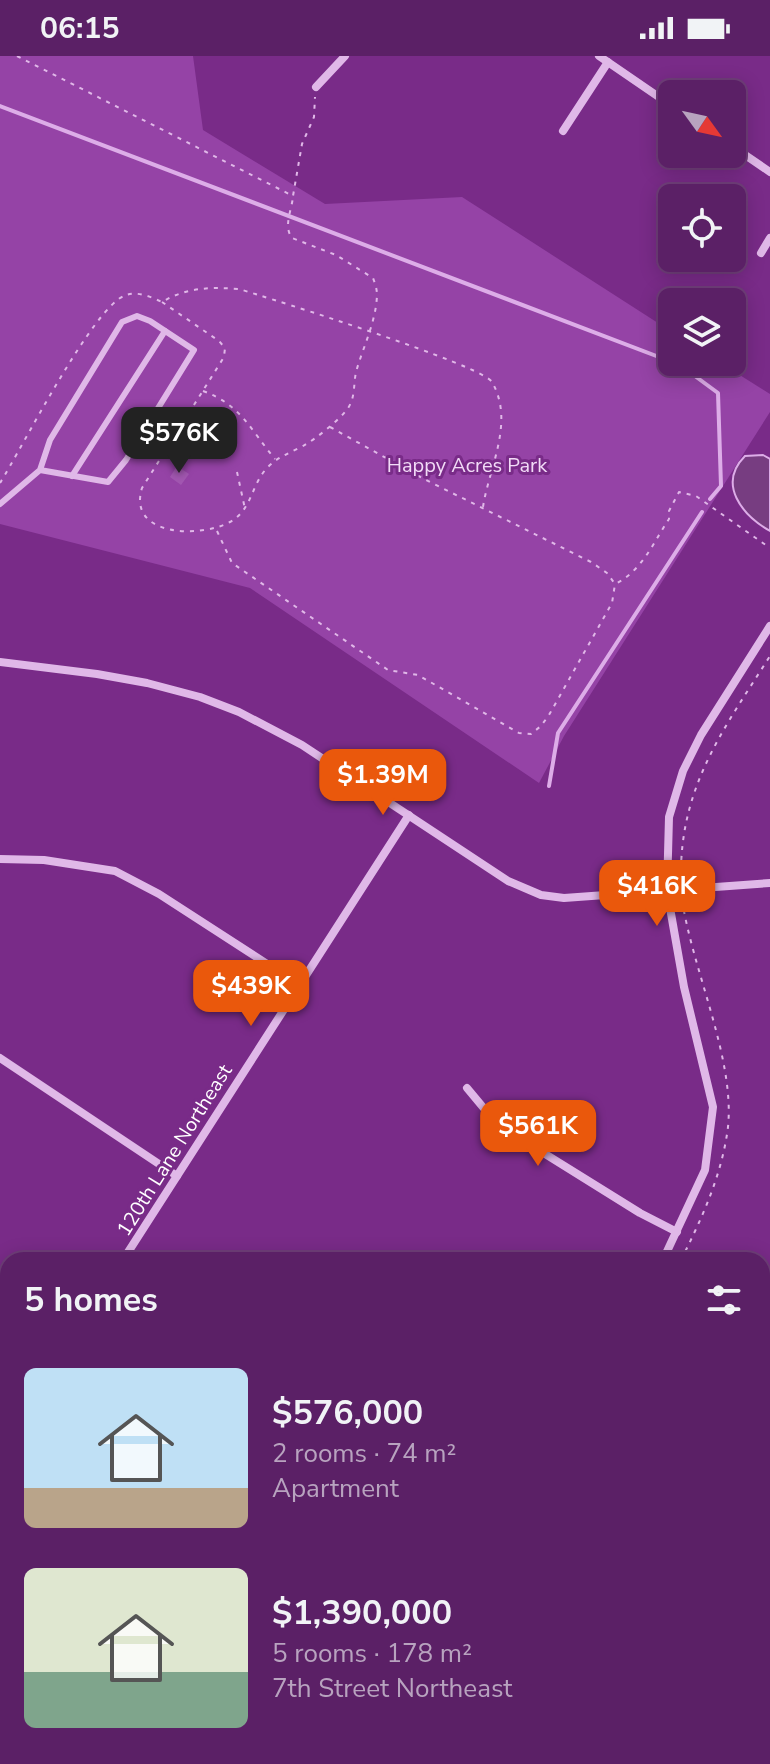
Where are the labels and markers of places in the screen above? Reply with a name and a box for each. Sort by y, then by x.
pin: $576K [123,407,235,475]
pin: $1.39M [318,749,448,817]
pin: $416K [601,860,713,928]
pin: $439K [195,960,307,1028]
pin: $561K [482,1100,594,1168]

